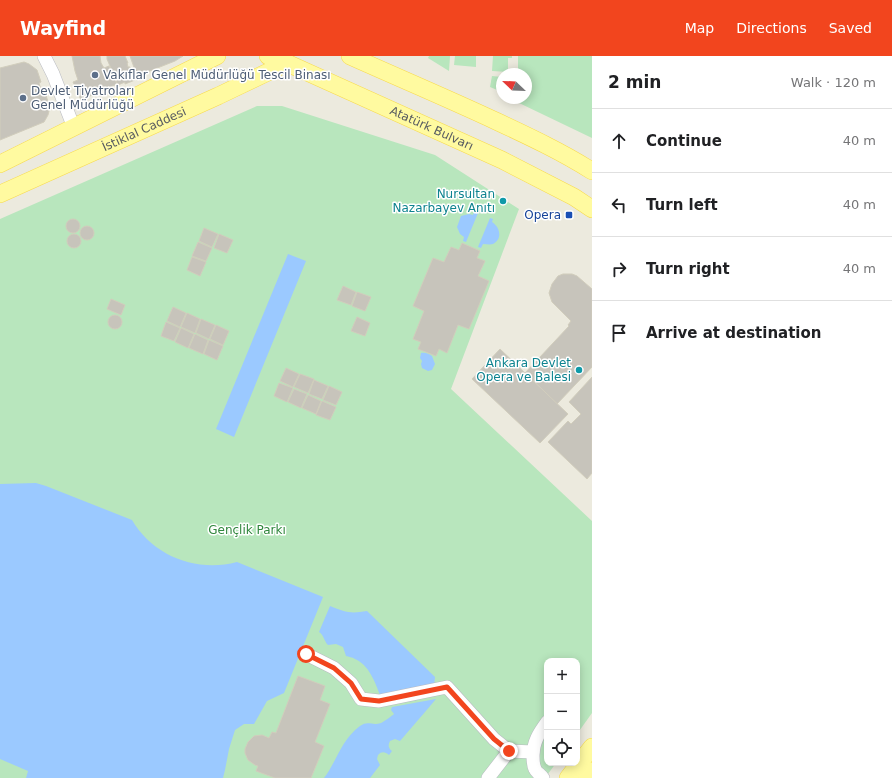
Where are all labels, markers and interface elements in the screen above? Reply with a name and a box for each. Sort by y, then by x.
text: Wayfind [20,17,106,39]
text: Map [685,20,714,36]
text: Directions [736,20,807,36]
text: Saved [829,20,872,36]
place label: Vakıflar Genel Müdürlüğü Tescil Binası [103,68,331,82]
north arrow [496,68,532,104]
marker: Vakıflar Genel Müdürlüğü Tescil Binası [90,70,100,80]
text: 2 min [608,72,661,92]
text: Walk · 120 m [791,75,876,90]
place label: Devlet Tiyatroları Genel Müdürlüğü [31,84,134,112]
marker: Devlet Tiyatroları Genel Müdürlüğü [18,93,28,103]
street label: Atatürk Bulvarı [388,103,476,153]
street label: İstiklal Caddesi [99,104,188,154]
icon: ahead [608,130,630,152]
text: Continue [646,132,722,150]
text: 40 m [843,133,876,148]
place label: Nursultan Nazarbayev Anıtı [393,187,495,215]
icon: left [608,194,630,216]
marker: Nursultan Nazarbayev Anıtı [498,196,508,206]
text: Turn left [646,196,718,214]
text: 40 m [843,197,876,212]
place label: Opera [524,208,561,222]
marker: Opera [564,210,574,220]
icon: right [608,258,630,280]
text: Turn right [646,260,730,278]
text: 40 m [843,261,876,276]
icon: arrive [608,322,630,344]
text: Arrive at destination [646,324,821,342]
place label: Ankara Devlet Opera ve Balesi [476,356,571,384]
marker: Ankara Devlet Opera ve Balesi [574,365,584,375]
park label: Gençlik Parkı [208,523,286,537]
route start [297,645,315,663]
map controls [544,658,580,766]
button: + [544,658,580,694]
button: − [544,694,580,730]
button: locate [544,730,580,766]
route end [500,742,518,760]

